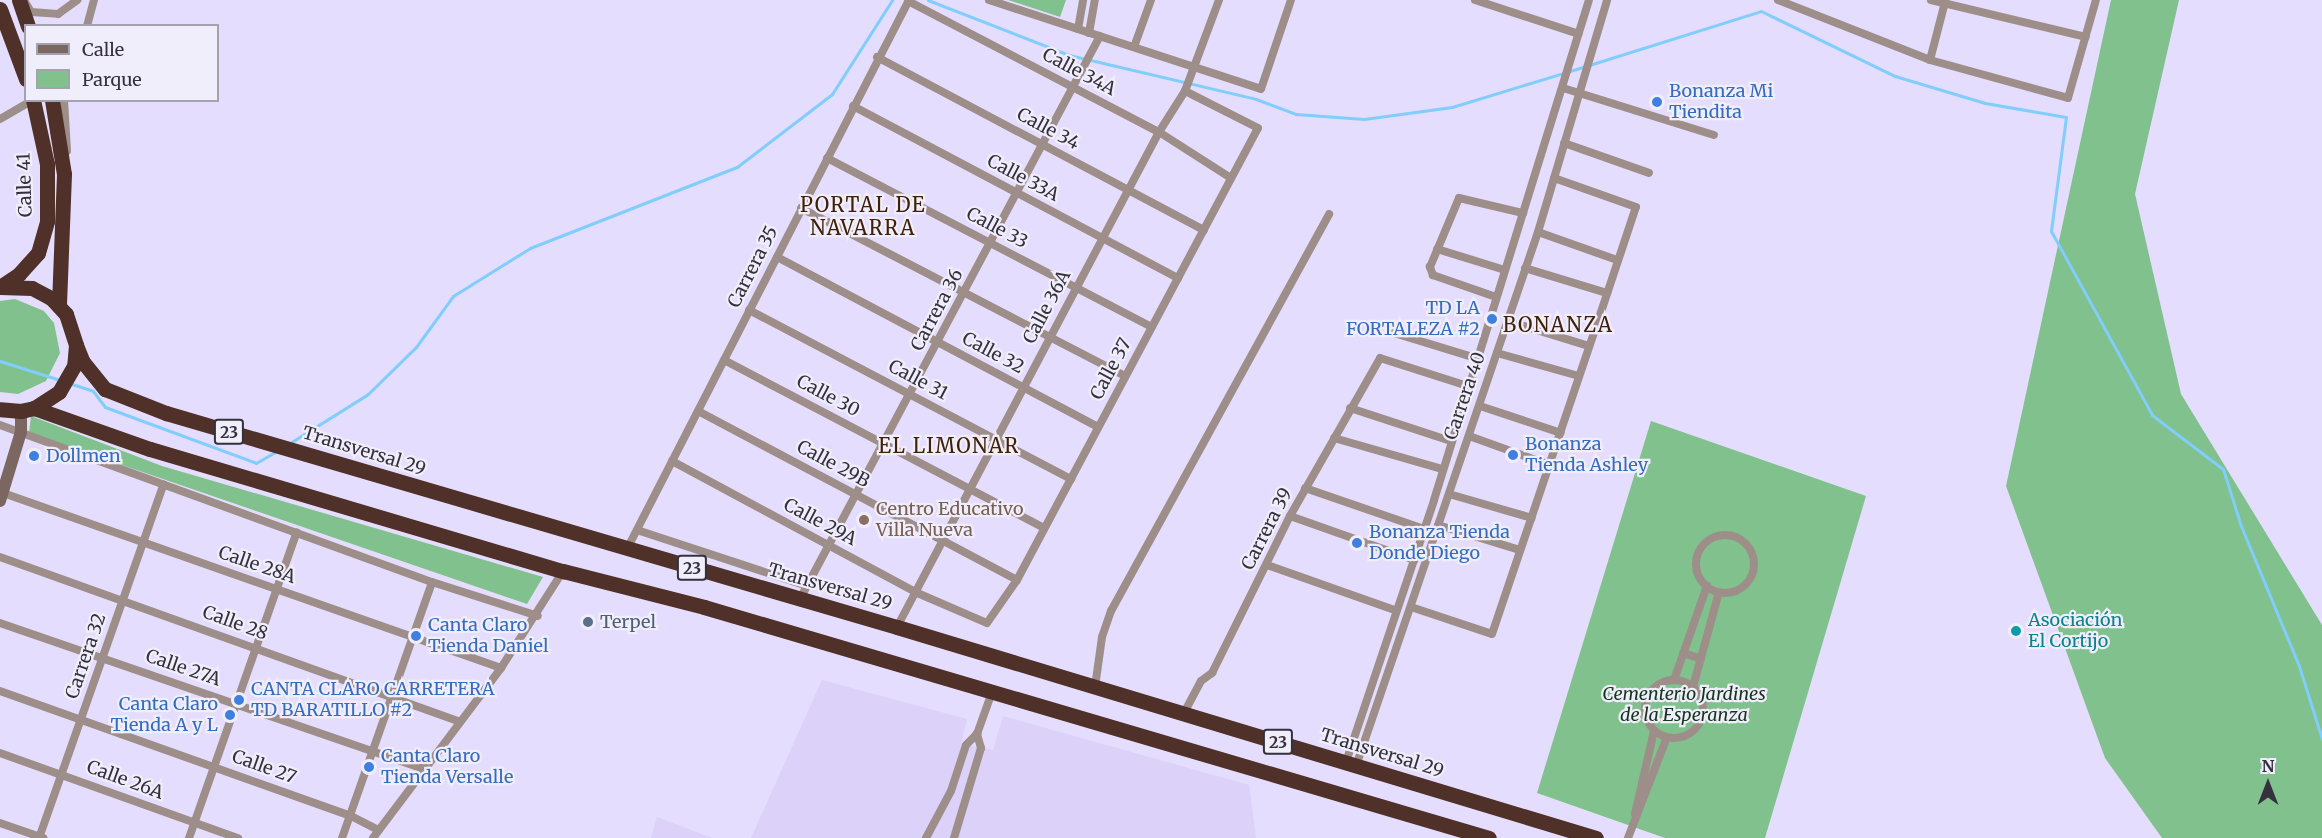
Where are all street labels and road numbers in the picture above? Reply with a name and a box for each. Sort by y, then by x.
street label: Calle 34A [1039,44,1119,100]
street label: Calle 34 [1013,104,1083,154]
street label: Calle 33A [983,150,1063,206]
street label: Calle 41 [13,152,37,218]
street label: Calle 33 [963,203,1031,253]
street label: Carrera 35 [723,223,783,311]
street label: Carrera 36 [906,265,968,355]
street label: Calle 36A [1019,267,1075,347]
street label: Calle 32 [958,328,1028,378]
street label: Calle 37 [1086,335,1136,403]
street label: Carrera 40 [1440,349,1490,443]
street label: Calle 31 [885,355,951,405]
street label: Calle 30 [793,370,863,422]
road number: 23 [212,419,246,445]
street label: Transversal 29 [300,422,428,480]
street label: Calle 29B [793,436,873,492]
street label: Carrera 39 [1237,484,1297,574]
street label: Calle 29A [780,494,860,550]
street label: Calle 28A [216,542,298,588]
road number: 23 [676,555,708,581]
street label: Transversal 29 [766,559,894,615]
street label: Calle 28 [200,601,270,645]
street label: Carrera 32 [61,610,111,702]
street label: Calle 27A [143,645,223,691]
street label: Transversal 29 [1318,724,1446,782]
road number: 23 [1262,729,1294,755]
street label: Calle 27 [229,745,299,789]
street label: Calle 26A [84,756,166,804]

